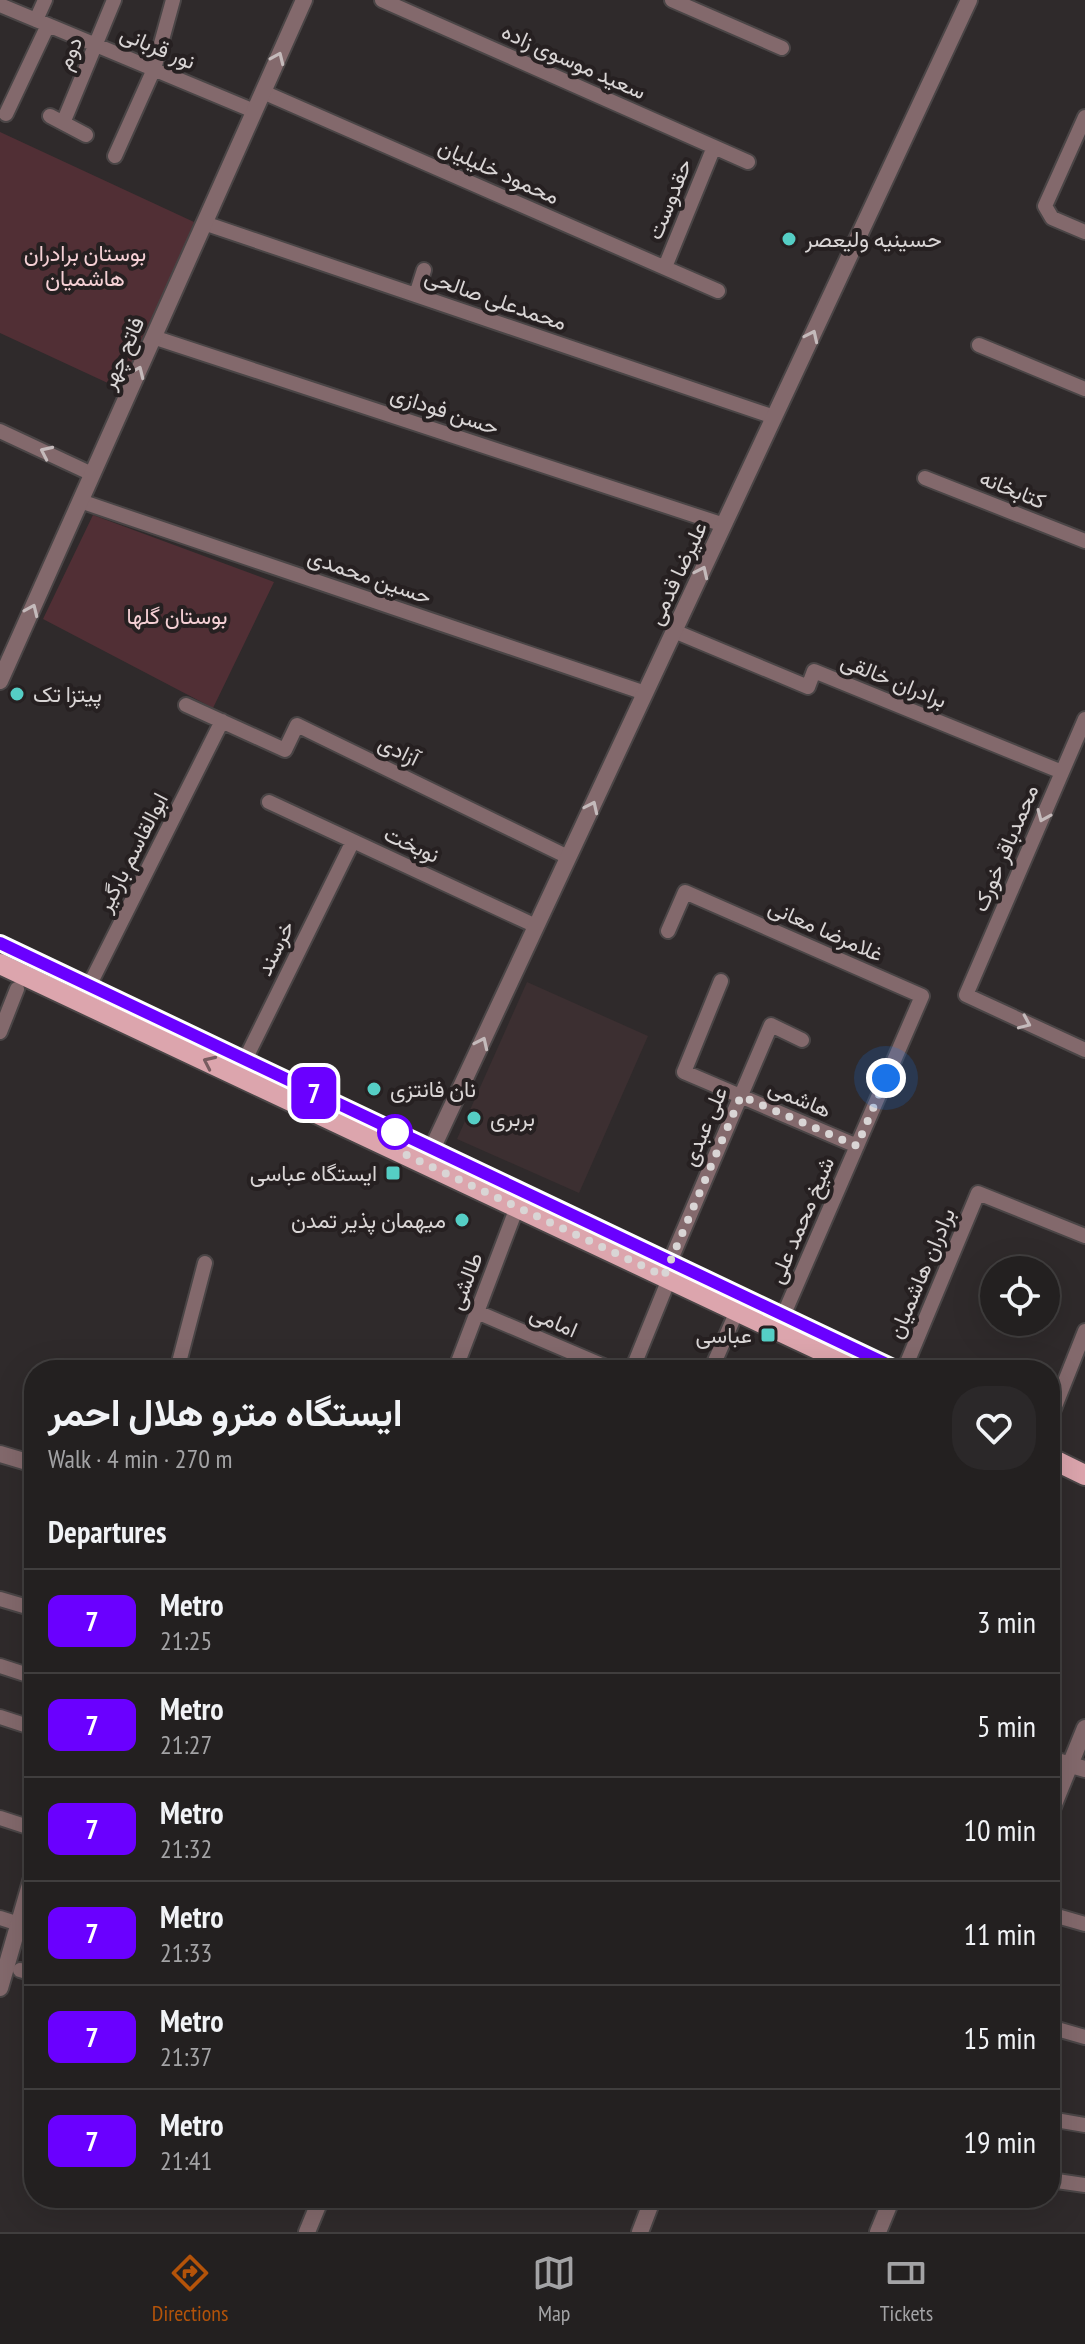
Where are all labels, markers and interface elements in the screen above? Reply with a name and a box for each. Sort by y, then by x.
street label: سعید موسوی زاده [497,17,651,105]
street label: نور قربانی [116,19,200,75]
street label: دوم [50,32,89,74]
one-way arrow [268,52,284,66]
street label: محمود خلیلیان [434,132,564,210]
street label: حقدوست [640,154,698,244]
place label: حسینیه ولیعصر [804,225,942,253]
marker: حسینیه ولیعصر [780,230,798,248]
park label: بوستان برادران هاشمیان [24,239,146,292]
street label: محمدعلی صالحی [421,262,571,336]
street label: فاتح چهر [93,312,151,395]
one-way arrow [802,330,818,344]
one-way arrow [128,366,144,381]
street label: حسن فودازی [387,379,503,441]
one-way arrow [40,446,54,462]
street label: کتابخانه [976,463,1050,515]
street label: علیرضا قدمی [641,517,713,629]
street label: حسین محمدی [304,542,436,610]
one-way arrow [692,565,708,580]
park label: بوستان گلها [127,602,227,630]
one-way arrow [22,604,38,618]
street label: برادران خالقی [837,646,951,714]
place label: پیتزا تک [33,680,102,709]
marker: پیتزا تک [8,685,26,703]
street label: آزادی [374,728,426,773]
street label: محمدباقر خورک [966,780,1044,916]
street label: ابوالقاسم بارگیر [90,788,175,918]
one-way arrow [582,801,598,815]
one-way arrow [1037,808,1053,822]
street label: نوبخت [380,819,444,869]
street label: غلامرضا معانی [764,892,888,968]
street label: خرسند [250,916,300,980]
one-way arrow [1017,1013,1032,1029]
one-way arrow [472,1036,488,1051]
one-way arrow [203,1056,217,1072]
your location [866,1058,906,1098]
line badge: 7 [288,1067,340,1119]
street label: هاشمی [764,1072,836,1124]
text: 7 [307,1074,321,1111]
place label: نان فانتزی [390,1075,476,1103]
marker: نان فانتزی [365,1080,383,1098]
street label: علی عبدی [675,1082,733,1170]
place label: بربری [490,1104,535,1132]
marker: بربری [465,1109,483,1127]
unlabelled marker [378,1115,412,1149]
street label: شیخ محمد علی [762,1153,841,1288]
place label: ایستگاه عباسی [250,1159,377,1187]
marker: ایستگاه عباسی [384,1164,402,1182]
street label: برادران هاشمیان [881,1203,961,1343]
place label: میهمان پذیر تمدن [291,1206,446,1235]
marker: میهمان پذیر تمدن [453,1211,471,1229]
street label: طالشی [441,1248,489,1314]
map controls [980,1256,1060,1336]
button: locate [980,1256,1060,1336]
street label: امامی [526,1299,582,1343]
place label: عباسی [696,1321,752,1349]
marker: عباسی [759,1326,777,1344]
button: heart [952,1386,1036,1470]
text: ایستگاه مترو هلال احمر [48,1387,403,1436]
text: Walk · 4 min · 270 m [48,1442,232,1475]
text: Departures [48,1512,166,1551]
text: Metro [160,1585,224,1624]
text: 7 [85,1602,99,1639]
text: 3 min [977,1602,1036,1641]
text: 21:25 [160,1624,212,1657]
text: Metro [160,1689,224,1728]
text: 7 [85,1706,99,1743]
text: 5 min [977,1706,1036,1745]
text: 21:27 [160,1728,212,1761]
text: Metro [160,1793,224,1832]
text: 7 [85,1810,99,1847]
text: 10 min [963,1810,1036,1849]
text: 21:32 [160,1832,212,1865]
text: Metro [160,1897,224,1936]
text: 7 [85,1914,99,1951]
text: 11 min [963,1914,1036,1953]
text: 21:33 [160,1936,212,1969]
text: Metro [160,2001,224,2040]
text: 7 [85,2018,99,2055]
text: 15 min [963,2018,1036,2057]
text: 21:37 [160,2040,212,2073]
text: Metro [160,2105,224,2144]
text: 7 [85,2122,99,2159]
text: 19 min [963,2122,1036,2161]
text: 21:41 [160,2144,212,2177]
tab: Directions [152,2251,228,2327]
tab: Map [532,2251,576,2327]
tab: Tickets [880,2251,933,2327]

